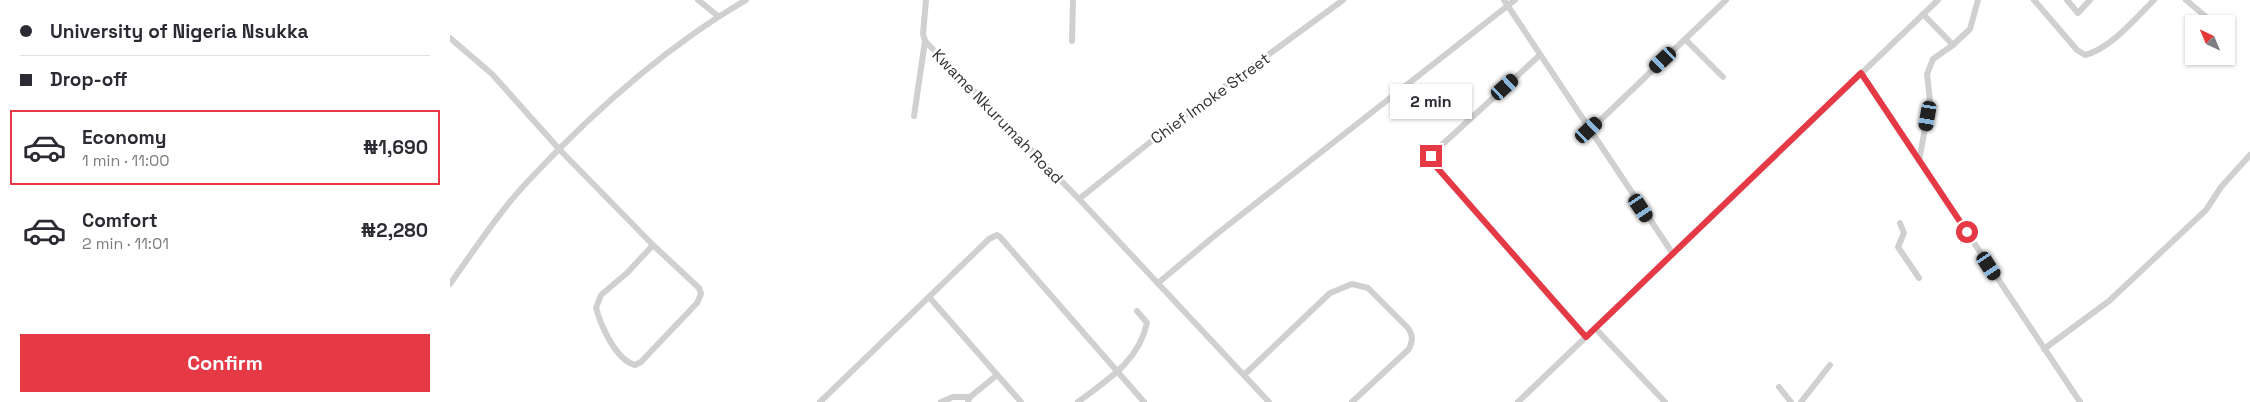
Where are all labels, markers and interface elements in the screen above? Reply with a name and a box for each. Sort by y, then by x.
north arrow [2185,15,2235,65]
map controls [2185,15,2235,65]
text: University of Nigeria Nsukka [50,19,308,44]
street label: Kwame Nkurumah Road [928,44,1068,188]
car [1646,44,1679,76]
street label: Chief Imoke Street [1146,48,1274,149]
text: Drop-off [50,67,128,92]
car [1488,71,1521,103]
callout: 2 min [1390,84,1472,118]
text: 2 min [1410,91,1452,112]
car [1918,100,1937,132]
car [1572,114,1605,146]
icon: car [22,125,67,170]
text: Economy [82,125,166,150]
text: ₦1,690 [363,135,428,160]
route end [1420,145,1442,167]
text: 1 min · 11:00 [82,150,169,171]
car [1626,191,1655,225]
icon: car [22,208,67,253]
text: Comfort [82,208,158,233]
text: ₦2,280 [361,218,428,243]
route start [1956,221,1978,243]
text: 2 min · 11:01 [82,233,169,254]
car [1974,249,2003,283]
button: Confirm [20,334,430,392]

